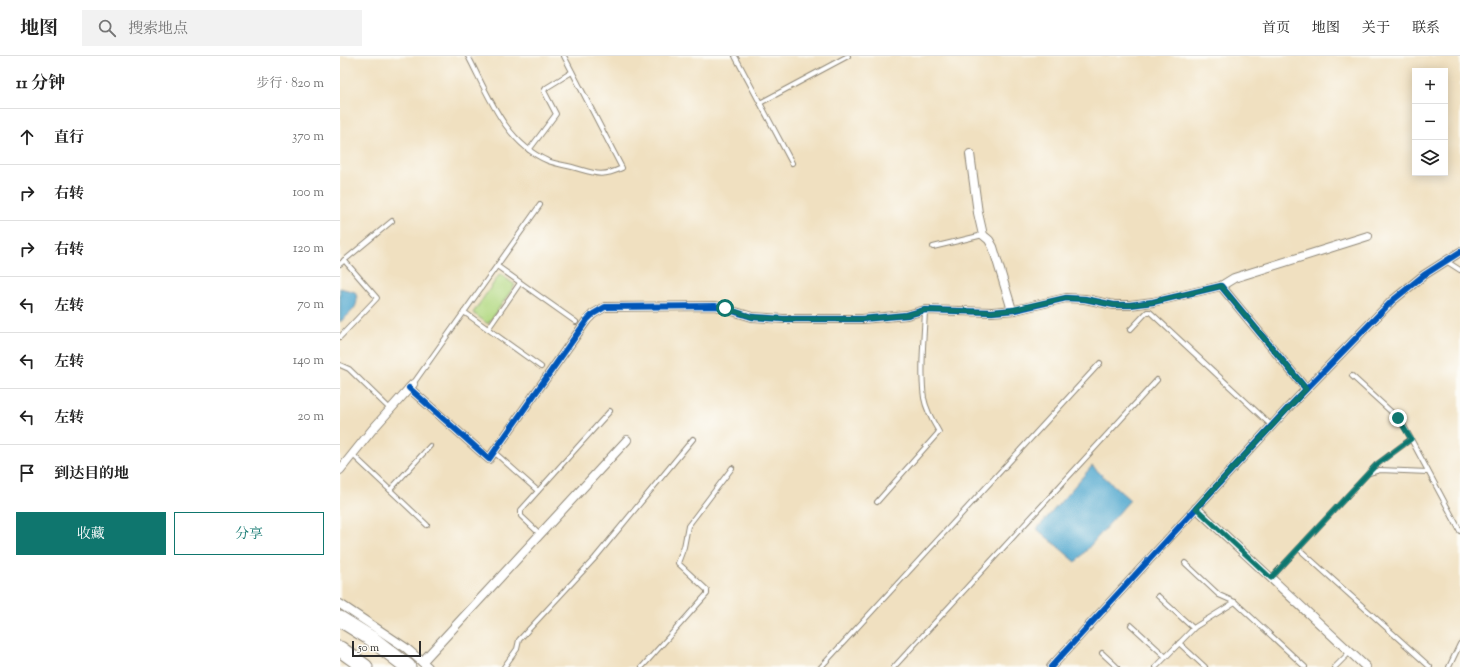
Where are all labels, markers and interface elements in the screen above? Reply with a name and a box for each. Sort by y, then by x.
search box [82,10,362,46]
text: 地图 [20,16,58,43]
icon: search [96,17,118,39]
text: 搜索地点 [128,19,188,40]
text: 首页 [1262,19,1290,39]
text: 地图 [1312,19,1340,39]
text: 关于 [1362,19,1390,39]
text: 联系 [1412,19,1440,39]
map controls [1412,68,1448,176]
button: + [1412,68,1448,104]
text: 11 分钟 [16,72,65,96]
text: 步行 · 820 m [256,75,324,93]
button: − [1412,104,1448,140]
icon: ahead [16,126,38,148]
text: 直行 [54,128,84,149]
text: 370 m [292,128,324,146]
button: layers [1412,140,1448,176]
icon: right [16,182,38,204]
text: 右转 [54,184,84,205]
text: 100 m [292,184,324,202]
icon: right [16,238,38,260]
text: 右转 [54,240,84,261]
text: 120 m [293,240,324,258]
icon: left [16,294,38,316]
text: 左转 [54,296,84,317]
text: 70 m [297,296,324,314]
route start [716,299,734,317]
icon: left [16,350,38,372]
text: 左转 [54,352,84,373]
text: 140 m [293,352,324,370]
icon: left [16,406,38,428]
text: 左转 [54,408,84,429]
text: 20 m [298,408,324,426]
route end [1389,409,1407,427]
icon: arrive [16,462,38,484]
text: 到达目的地 [54,464,129,485]
button: 收藏 [16,512,166,555]
button: 分享 [174,512,324,555]
scale bar [352,639,421,658]
text: 50 m [358,640,379,656]

